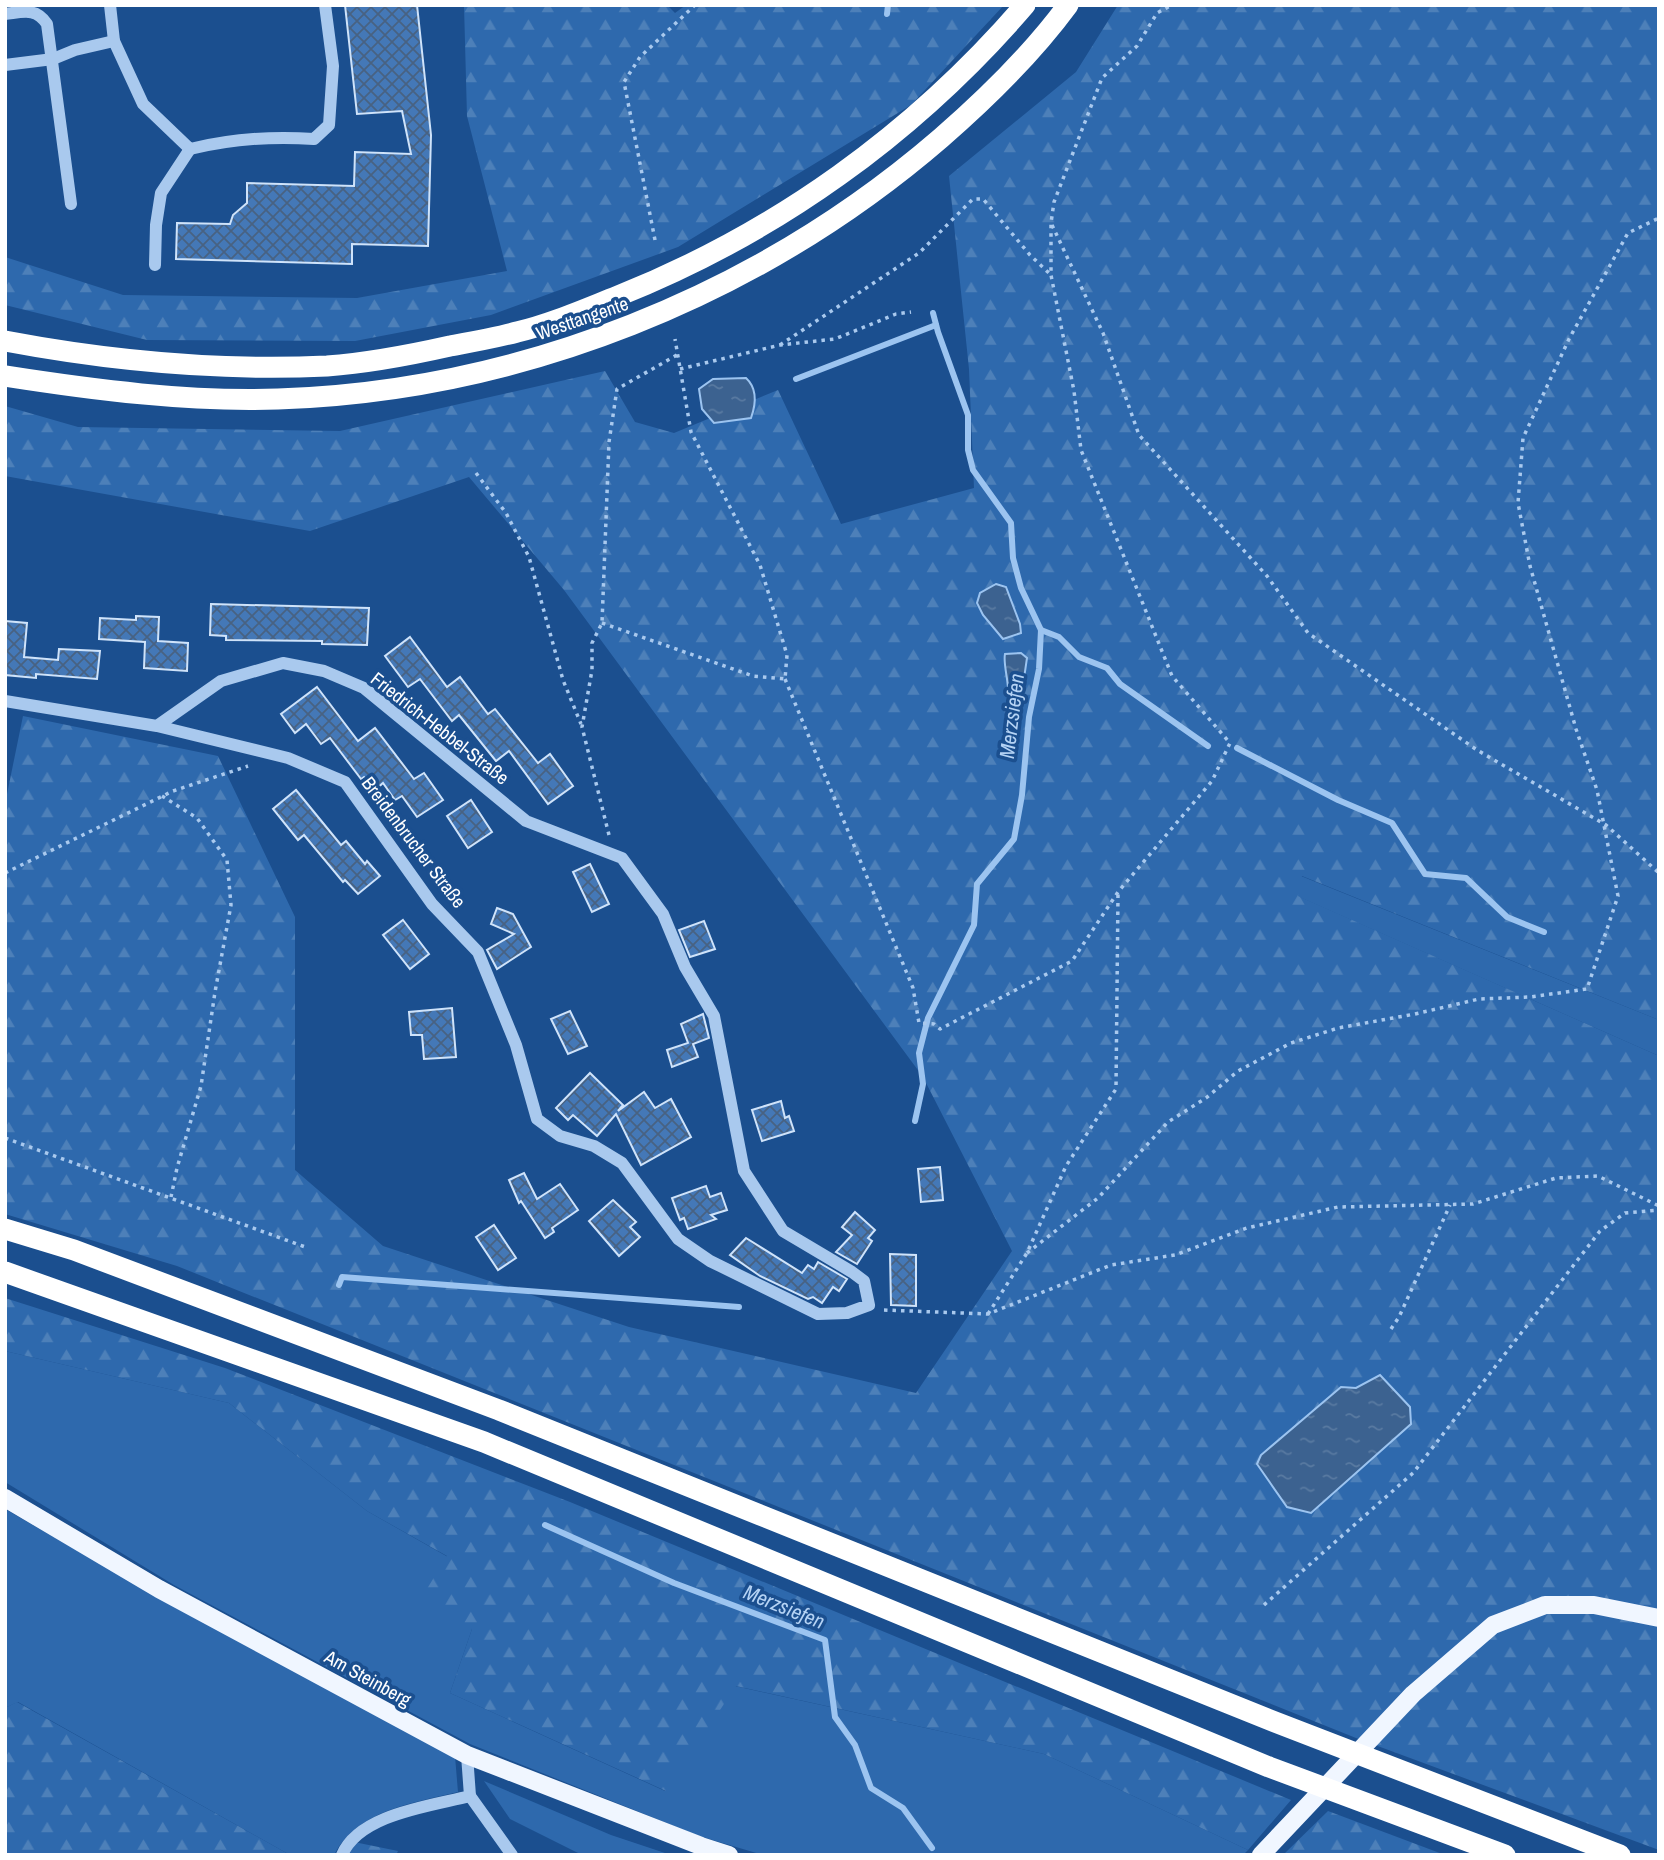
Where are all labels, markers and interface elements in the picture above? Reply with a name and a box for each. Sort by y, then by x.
street label: Westtangente [532,290,632,346]
street label: Friedrich-Hebbel-Straße [365,666,515,790]
water label: Merzsiefen [992,672,1031,760]
street label: Breidenbrucher Straße [356,771,472,913]
water label: Merzsiefen [739,1577,829,1636]
street label: Am Steinberg [319,1643,416,1713]

